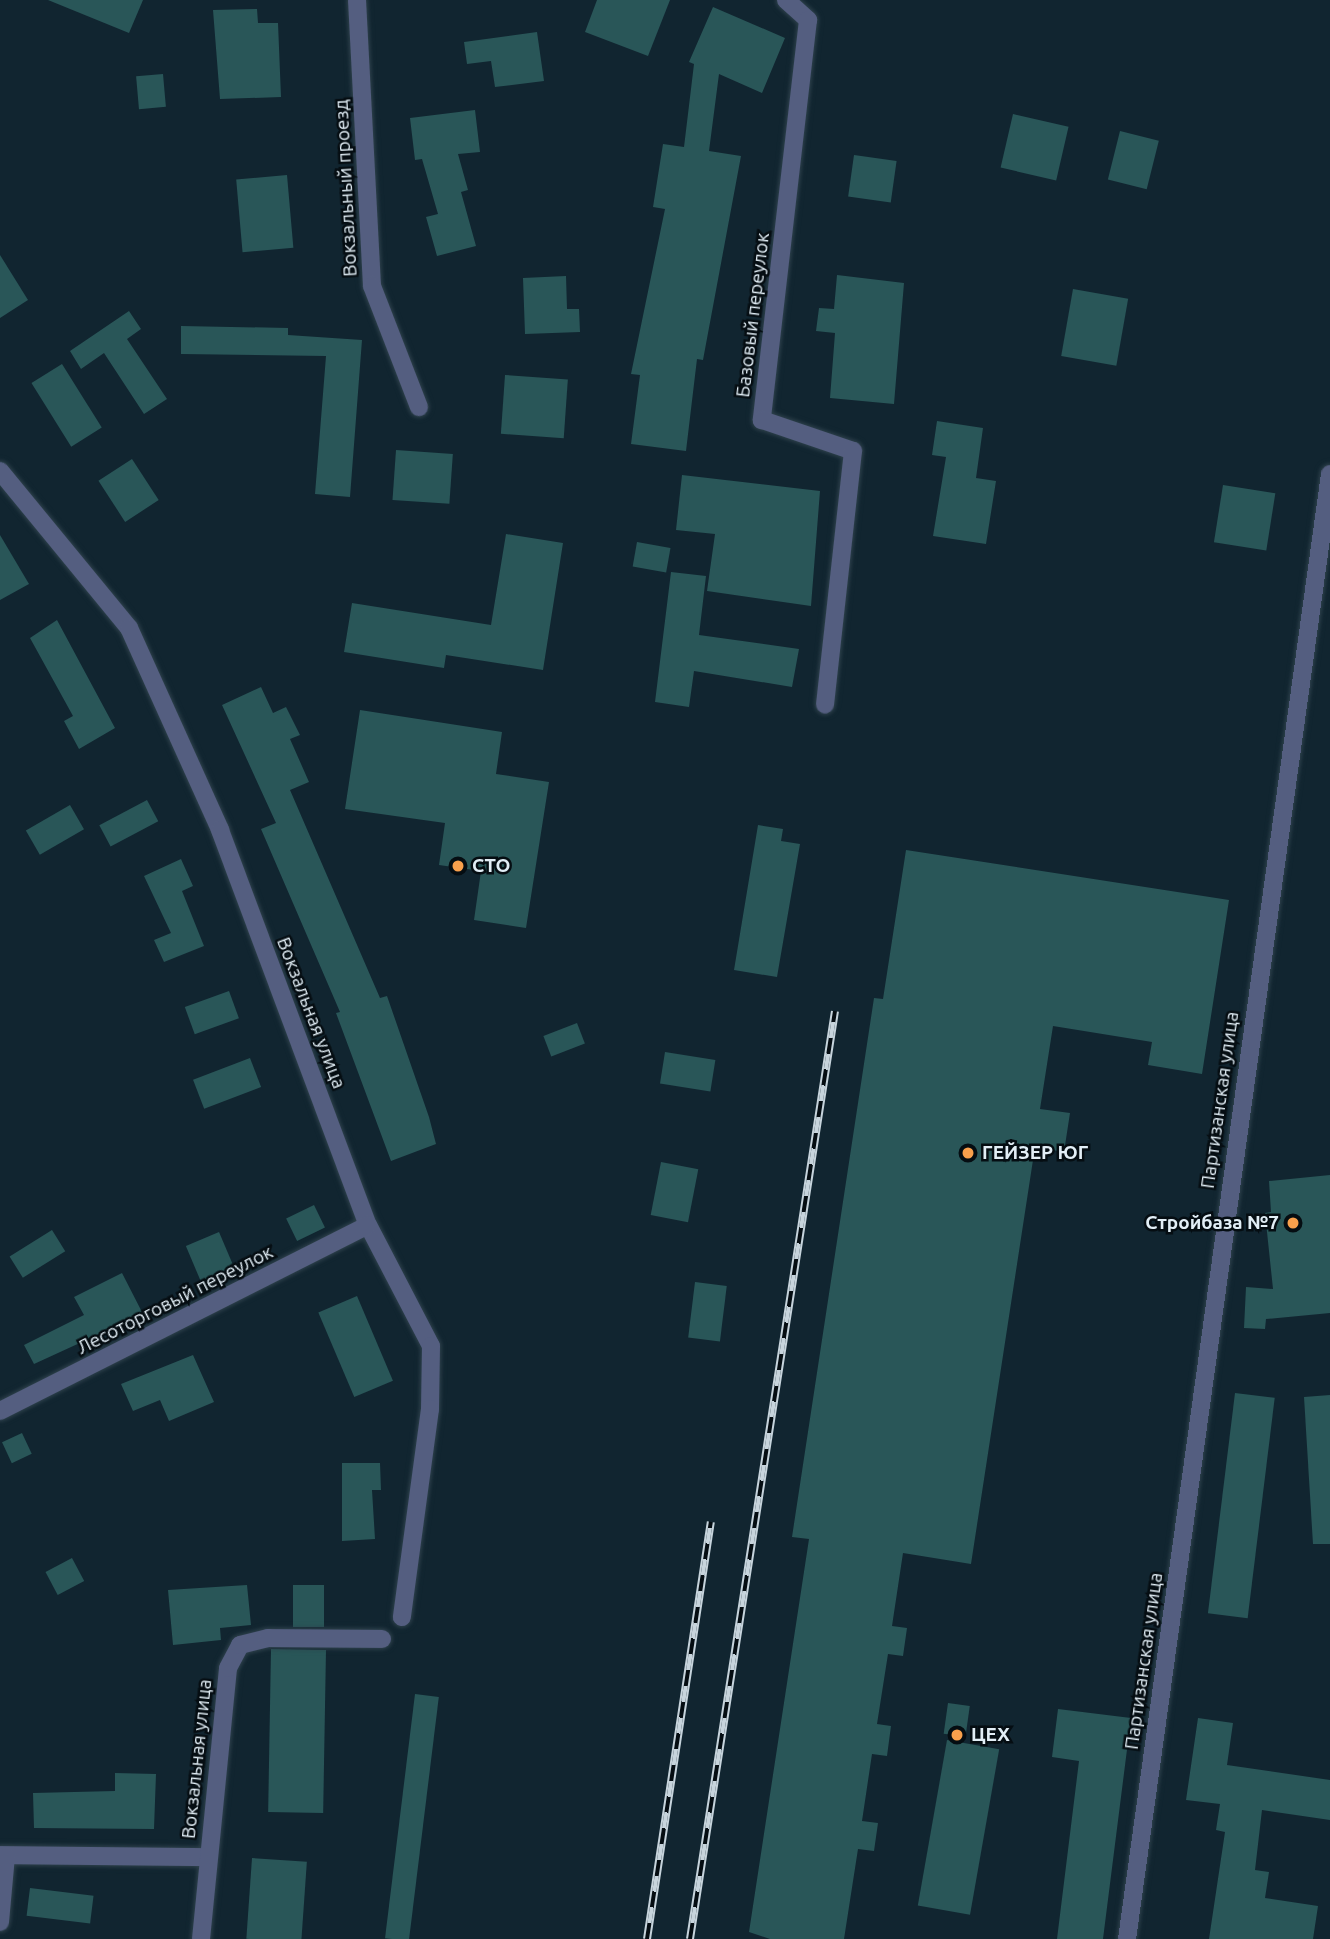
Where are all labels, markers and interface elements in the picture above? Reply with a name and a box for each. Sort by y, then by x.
street label: Вокзальный проезд [330,99,362,277]
street label: Базовый переулок [732,231,774,399]
place label: СТО [472,855,510,877]
marker: СТО [450,858,466,874]
street label: Вокзальная улица [272,934,350,1092]
street label: Партизанская улица [1196,1010,1244,1190]
place label: ГЕЙЗЕР ЮГ [982,1142,1089,1164]
marker: ГЕЙЗЕР ЮГ [960,1145,976,1161]
place label: Стройбаза №7 [1145,1212,1279,1234]
marker: Стройбаза №7 [1285,1215,1301,1231]
street label: Лесоторговый переулок [73,1241,277,1359]
street label: Партизанская улица [1120,1571,1168,1751]
street label: Вокзальная улица [177,1678,217,1840]
place label: ЦЕХ [971,1724,1010,1746]
marker: ЦЕХ [949,1727,965,1743]

